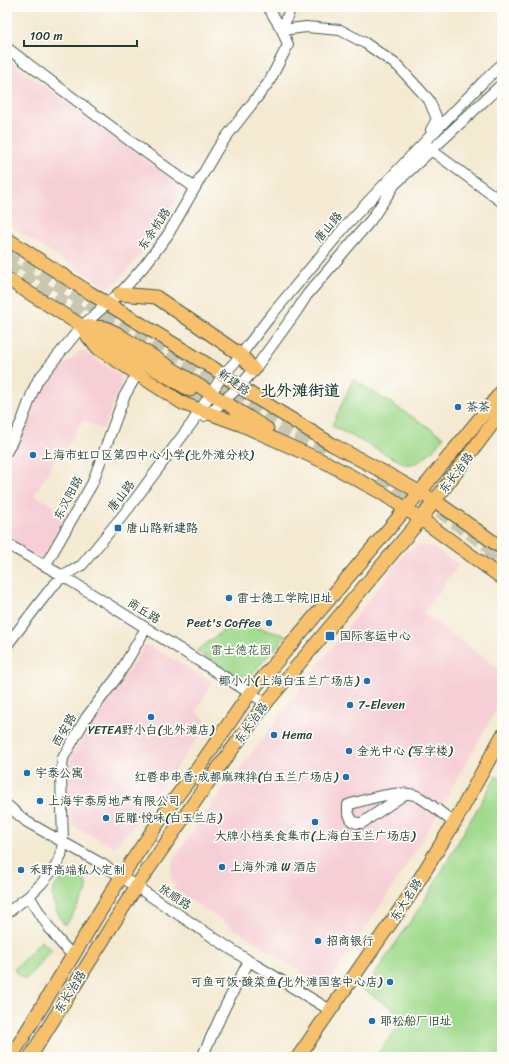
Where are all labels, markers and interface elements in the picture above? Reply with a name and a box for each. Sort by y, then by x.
scale bar [24,22,137,48]
text: 100 m [30,25,63,47]
street label: 东余杭路 [131,203,177,255]
street label: 唐山路 [308,206,348,248]
street label: 新建路 [213,363,255,401]
district label: 北外滩街道 [260,376,340,405]
place label: 茶茶 [466,396,490,418]
marker: 茶茶 [453,402,463,412]
place label: 上海市虹口区第四中心小学(北外滩分校) [41,444,254,466]
street label: 东长治路 [433,447,479,499]
marker: 上海市虹口区第四中心小学(北外滩分校) [28,450,38,460]
street label: 东汉阳路 [47,472,89,524]
street label: 唐山路 [101,475,141,517]
place label: 唐山路新建路 [126,517,198,539]
marker: 唐山路新建路 [113,523,123,533]
place label: 雷士德工学院旧址 [237,587,333,609]
street label: 商丘路 [123,592,165,630]
marker: 雷士德工学院旧址 [224,593,234,603]
place label: Peet's Coffee [187,612,261,634]
marker: Peet's Coffee [264,618,274,628]
place label: 国际客运中心 [339,625,411,647]
marker: 国际客运中心 [324,630,336,642]
park label: 雷士德花园 [211,639,271,661]
place label: 椰小小(上海白玉兰广场店) [219,670,360,692]
marker: 椰小小(上海白玉兰广场店) [362,676,372,686]
place label: 7-Eleven [358,694,405,716]
street label: 东长治路 [228,697,274,749]
marker: 7-Eleven [345,700,355,710]
street label: 西安路 [45,709,83,751]
marker: YETEA野小白(北外滩店) [146,712,156,722]
place label: YETEA野小白(北外滩店) [88,719,215,741]
place label: Hema [282,724,313,746]
marker: Hema [269,730,279,740]
place label: 金光中心 (写字楼) [357,740,453,762]
marker: 金光中心 (写字楼) [344,746,354,756]
place label: 宇泰公寓 [35,762,83,784]
place label: 红唇串串香·成都麻辣拌(白玉兰广场店) [134,766,339,788]
marker: 宇泰公寓 [22,768,32,778]
marker: 红唇串串香·成都麻辣拌(白玉兰广场店) [341,772,351,782]
place label: 上海宇泰房地产有限公司 [48,790,180,812]
marker: 上海宇泰房地产有限公司 [35,796,45,806]
place label: 匠雕·悦味(白玉兰店) [114,807,222,829]
marker: 匠雕·悦味(白玉兰店) [101,813,111,823]
marker: 大牌小档美食集市(上海白玉兰广场店) [310,817,320,827]
place label: 大牌小档美食集市(上海白玉兰广场店) [215,825,416,847]
place label: 上海外滩 W 酒店 [230,856,318,878]
place label: 禾野高端私人定制 [29,859,125,881]
marker: 上海外滩 W 酒店 [217,862,227,872]
marker: 禾野高端私人定制 [16,865,26,875]
street label: 东大名路 [384,874,428,926]
street label: 旅顺路 [154,878,196,916]
place label: 招商银行 [326,930,374,952]
marker: 招商银行 [313,936,323,946]
street label: 东长治路 [48,966,92,1018]
place label: 可鱼可饭·酸菜鱼(北外滩国客中心店) [190,971,383,993]
marker: 可鱼可饭·酸菜鱼(北外滩国客中心店) [385,977,395,987]
place label: 耶松船厂旧址 [380,1010,452,1032]
marker: 耶松船厂旧址 [367,1016,377,1026]

